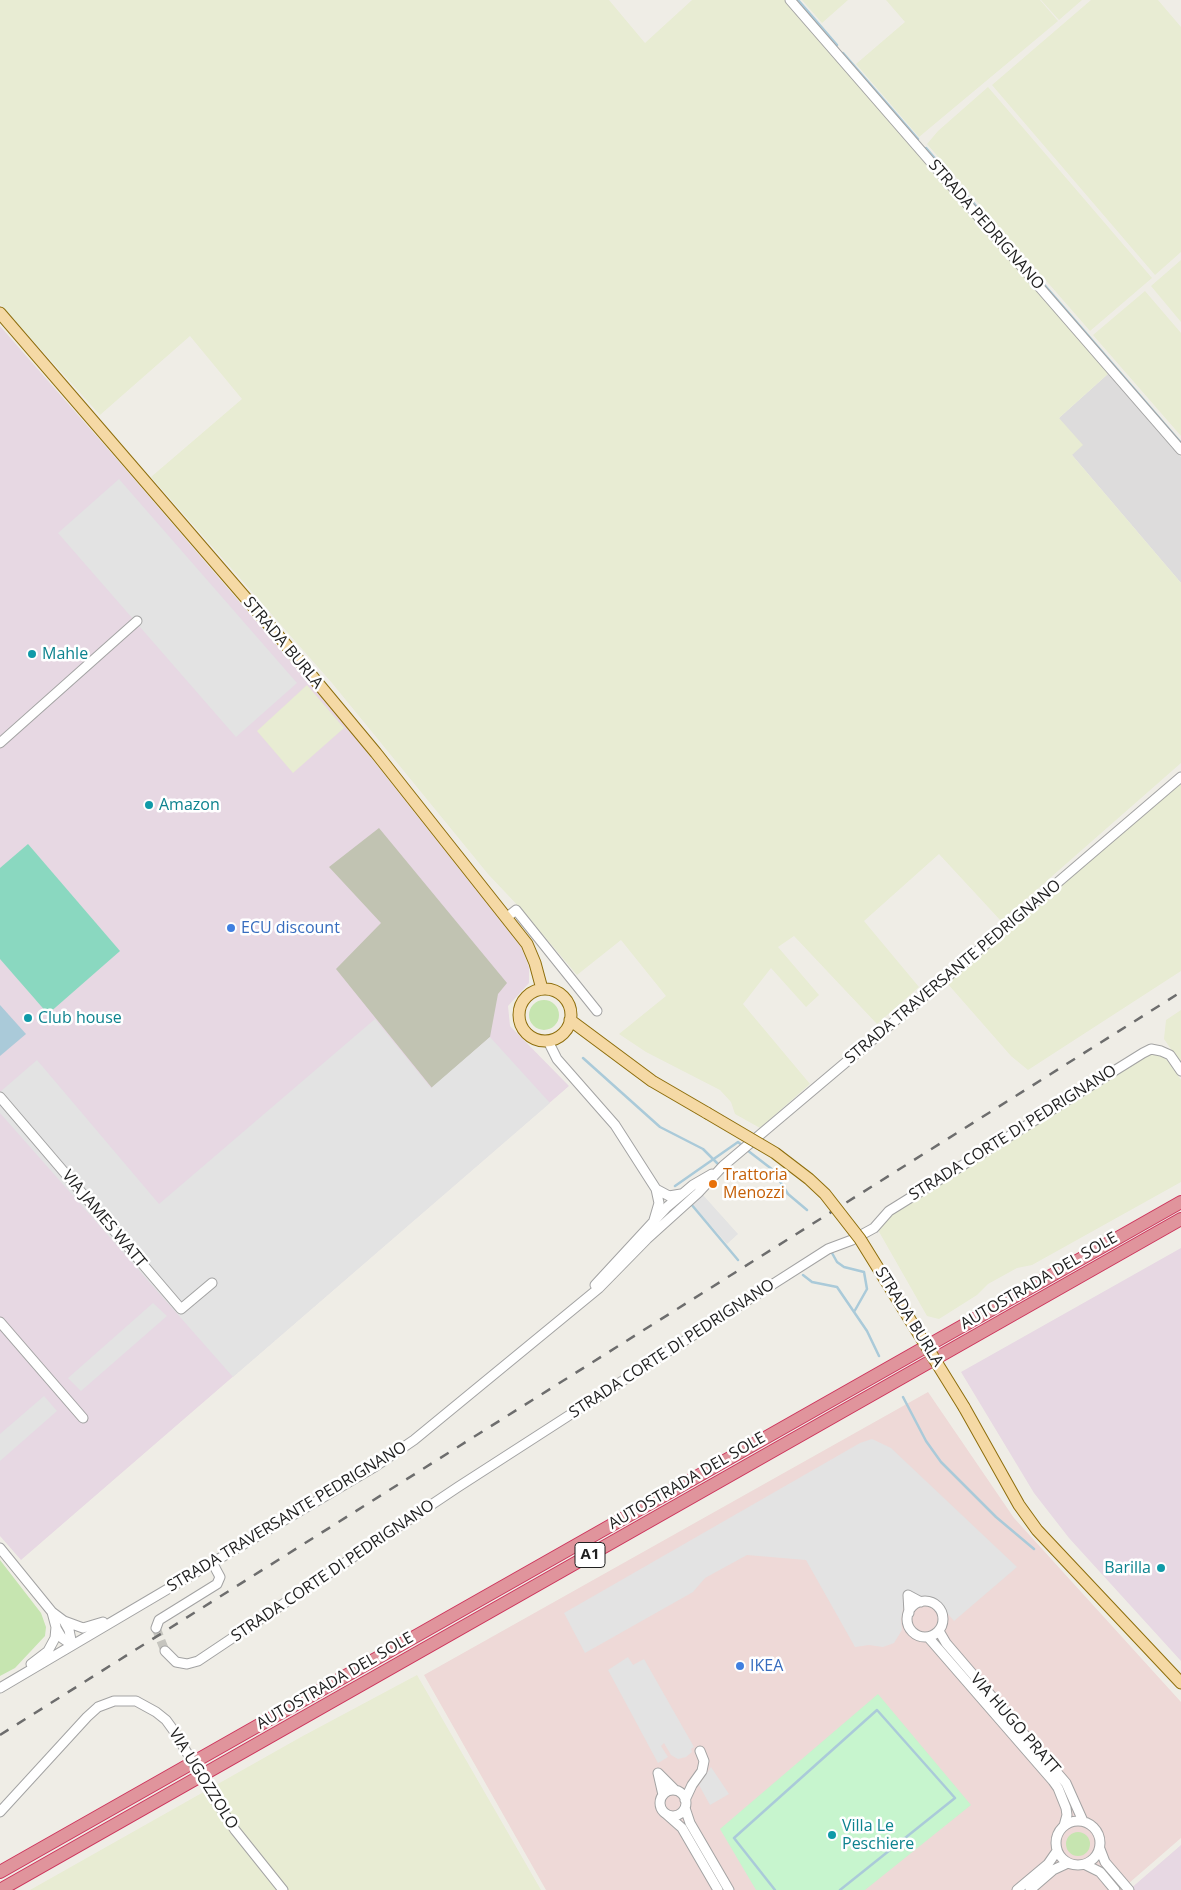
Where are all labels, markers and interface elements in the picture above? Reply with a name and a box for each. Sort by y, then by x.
street label: STRADA PEDRIGNANO [924,156,1048,294]
street label: STRADA BURLA [239,593,327,693]
place label: Mahle [42,644,88,664]
marker: Mahle [26,648,38,660]
place label: Amazon [159,795,220,815]
marker: Amazon [143,799,155,811]
street label: STRADA TRAVERSANTE PEDRIGNANO [841,876,1065,1068]
place label: ECU discount [241,918,340,938]
marker: ECU discount [225,922,237,934]
place label: Club house [38,1008,122,1028]
marker: Club house [22,1012,34,1024]
street label: STRADA CORTE DI PEDRIGNANO [906,1061,1120,1205]
place label: Trattoria Menozzi [723,1165,788,1203]
street label: VIA JAMES WATT [58,1166,150,1272]
marker: Trattoria Menozzi [707,1178,719,1190]
street label: AUTOSTRADA DEL SOLE [957,1228,1121,1334]
street label: STRADA BURLA [871,1264,947,1370]
street label: STRADA CORTE DI PEDRIGNANO [566,1275,778,1423]
street label: AUTOSTRADA DEL SOLE [605,1428,769,1534]
street label: STRADA TRAVERSANTE PEDRIGNANO [164,1438,410,1596]
street label: STRADA CORTE DI PEDRIGNANO [228,1496,438,1646]
road number: A1 [575,1542,605,1568]
place label: Barilla [1104,1558,1151,1578]
marker: Barilla [1155,1562,1167,1574]
street label: AUTOSTRADA DEL SOLE [253,1628,417,1734]
place label: IKEA [750,1656,783,1676]
marker: IKEA [734,1660,746,1672]
street label: VIA HUGO PRATT [966,1670,1064,1778]
street label: VIA UGOZZOLO [164,1725,242,1833]
place label: Villa Le Peschiere [842,1816,914,1854]
marker: Villa Le Peschiere [826,1829,838,1841]

